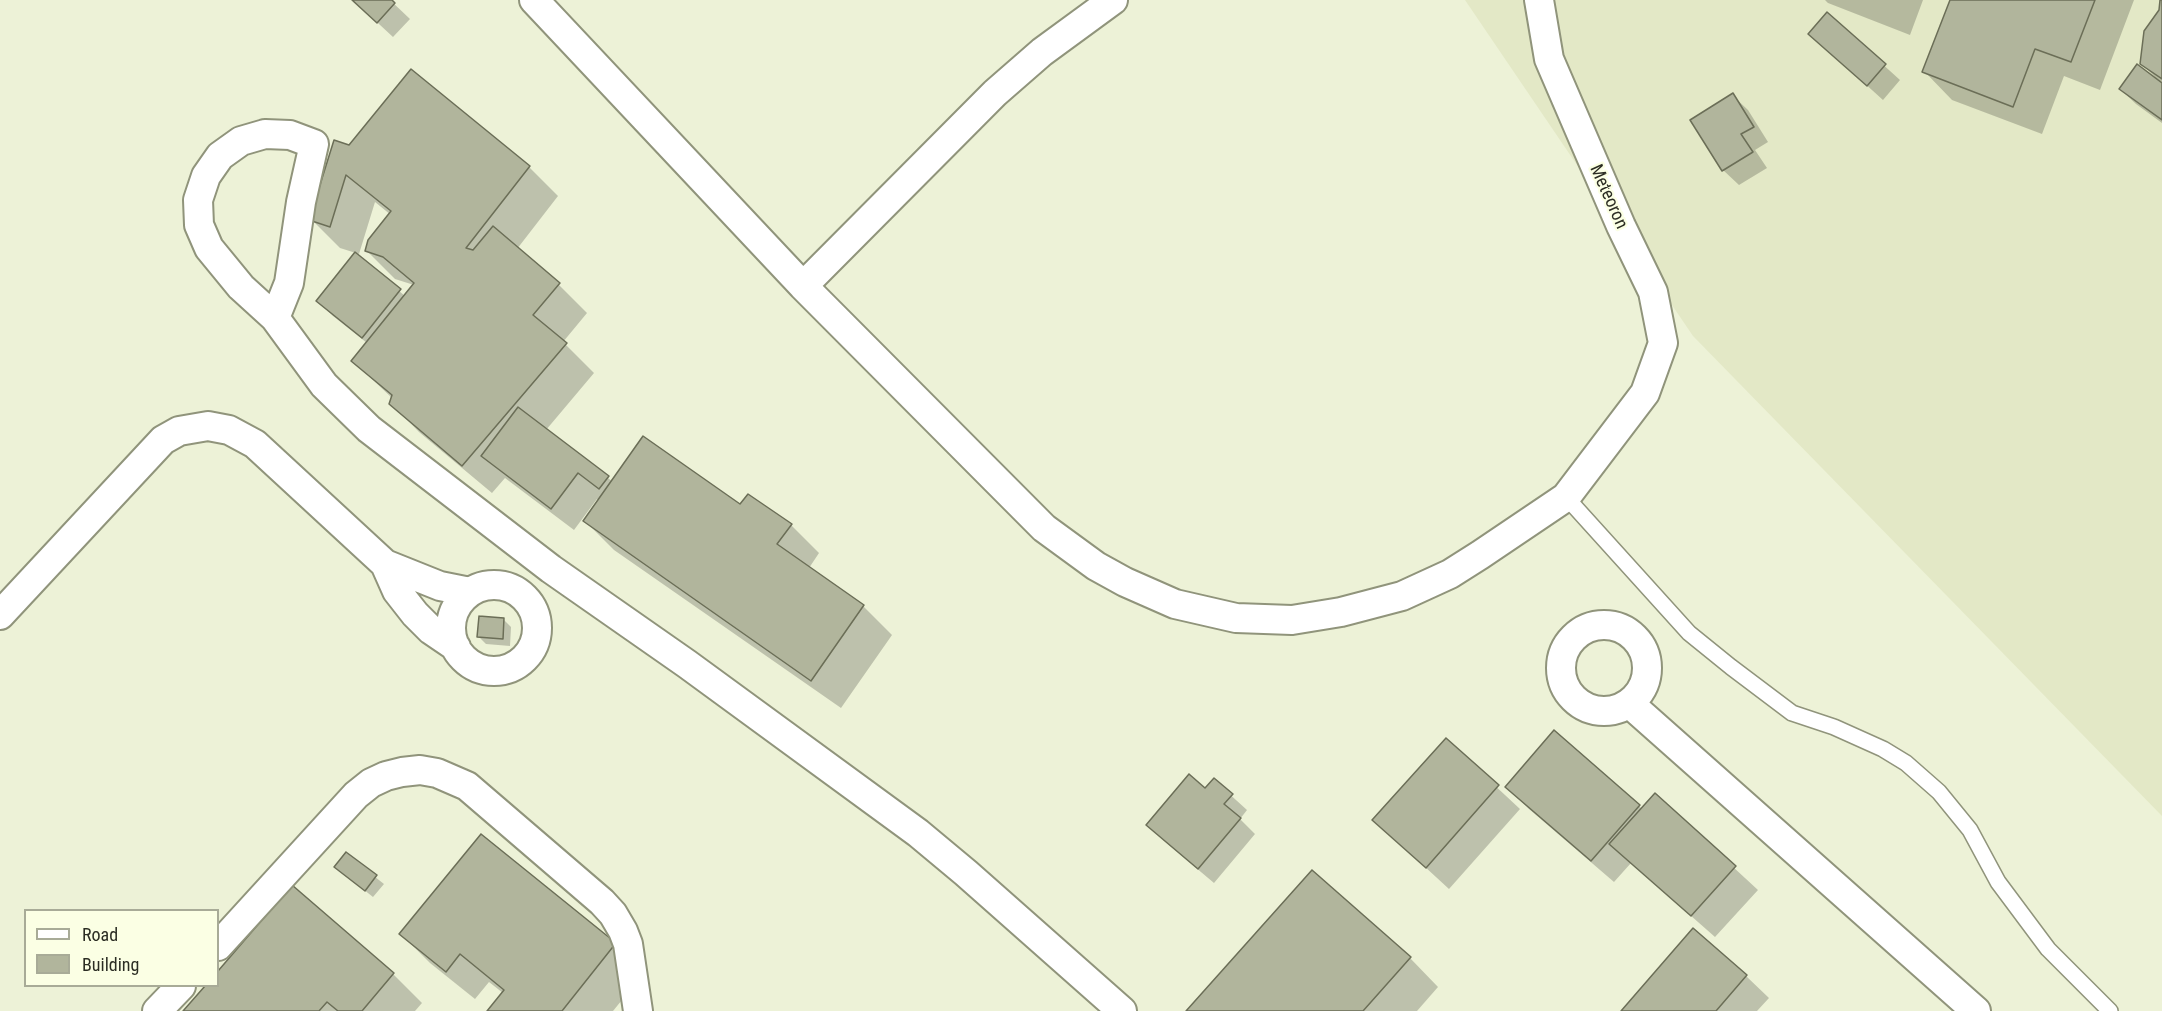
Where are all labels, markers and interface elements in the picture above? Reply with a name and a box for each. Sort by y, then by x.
street label: Meteoron [1584,162,1632,232]
legend [24,909,219,987]
text: Road [82,924,118,945]
text: Building [82,954,139,975]

